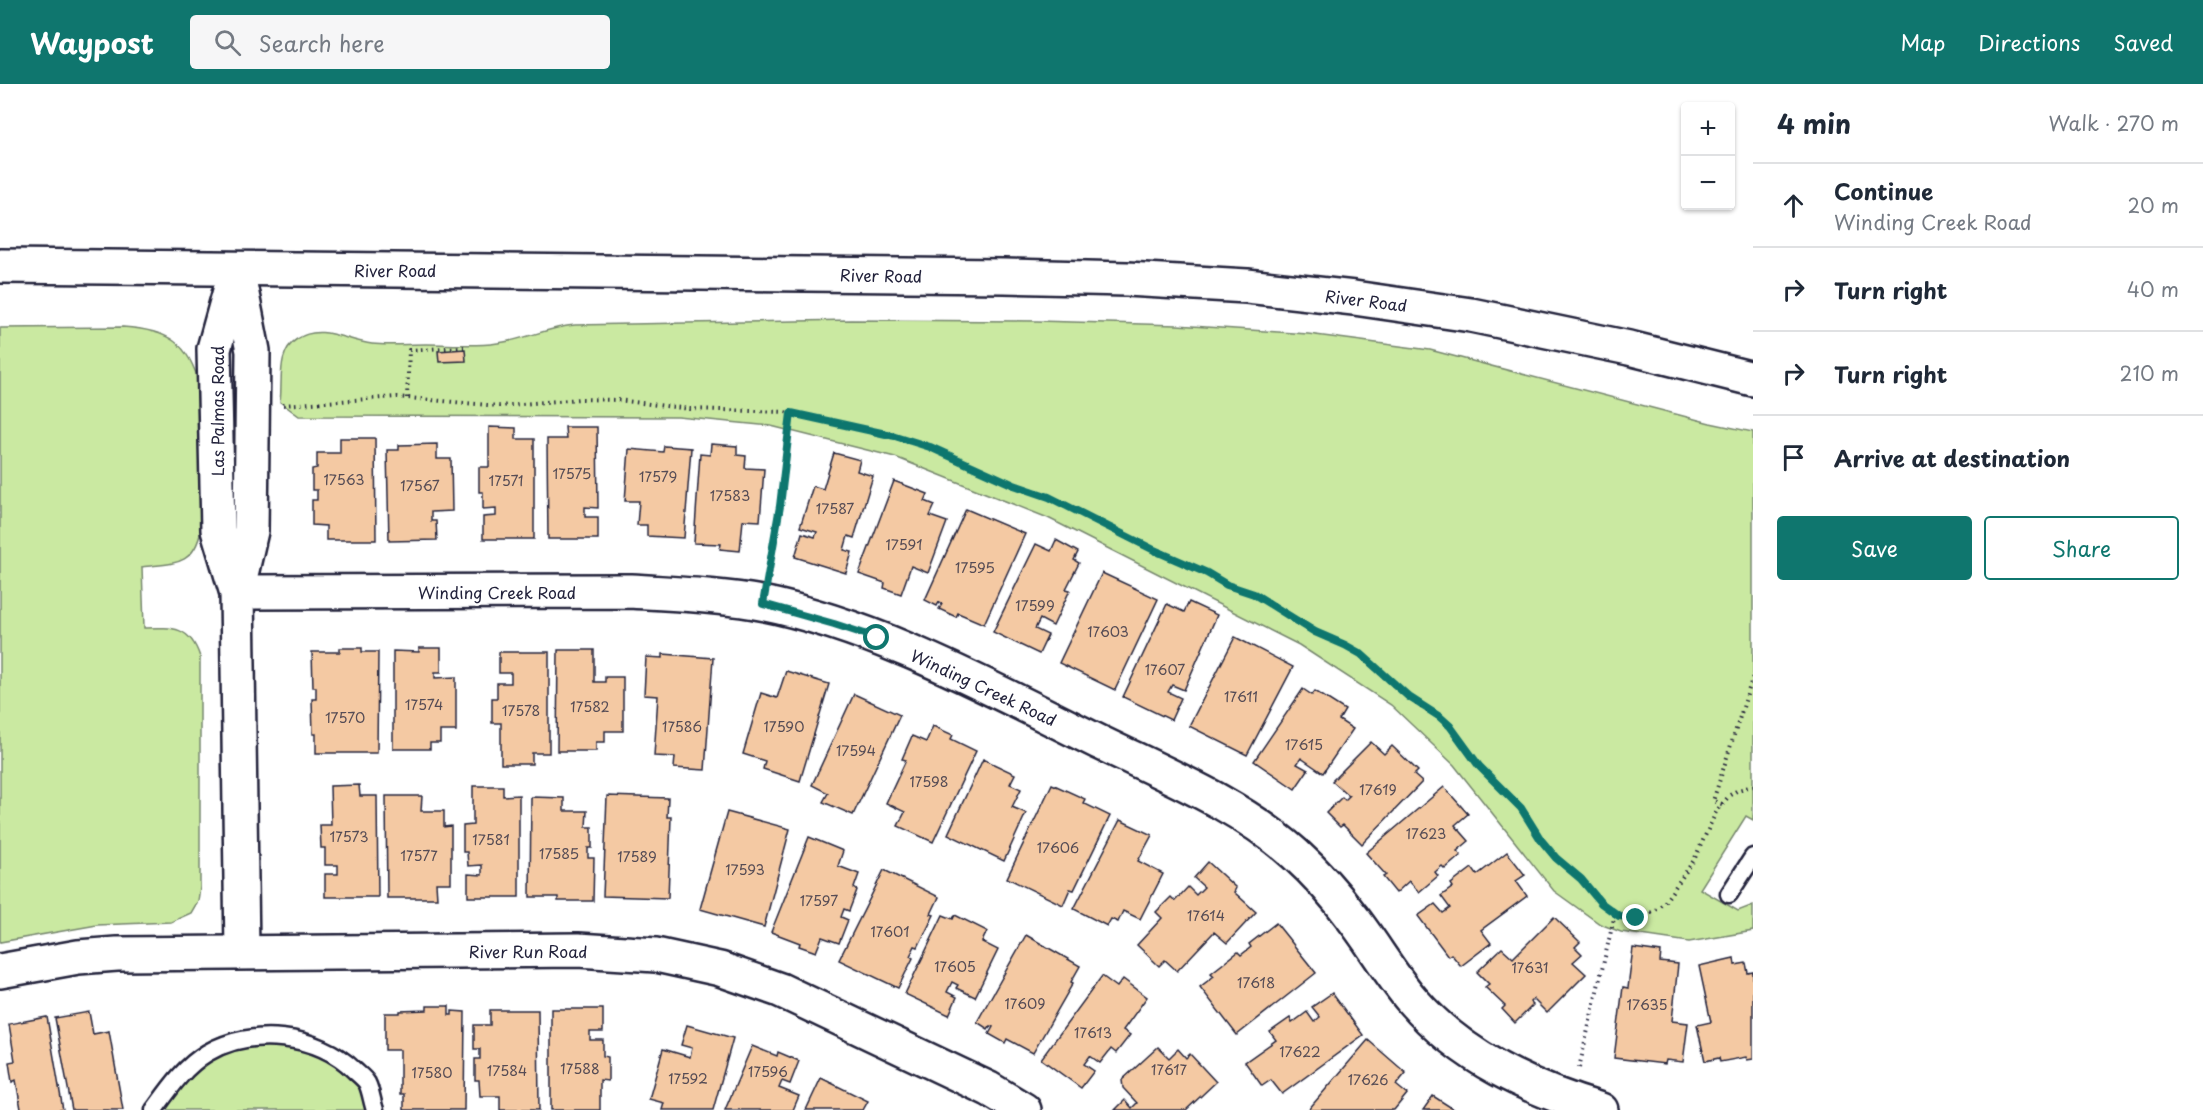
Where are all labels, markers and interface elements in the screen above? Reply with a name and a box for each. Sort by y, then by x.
search box [190,15,610,69]
text: Waypost [30,21,154,64]
icon: search [211,26,244,59]
text: Search here [259,26,385,59]
text: Map [1900,26,1945,58]
text: Directions [1978,26,2080,58]
text: Saved [2113,26,2173,58]
map controls [1681,102,1735,210]
button: + [1681,102,1735,156]
text: 4 min [1777,104,1851,143]
text: Walk · 270 m [2048,108,2179,138]
button: − [1681,156,1735,210]
text: Continue [1834,174,1933,207]
icon: ahead [1777,189,1810,222]
text: 20 m [2127,190,2179,220]
text: Winding Creek Road [1834,207,2032,237]
street label: River Road [354,258,436,282]
street label: River Road [839,262,923,288]
icon: right [1777,273,1810,306]
text: Turn right [1834,273,1947,306]
text: 40 m [2127,274,2179,304]
street label: River Road [1324,283,1408,317]
street label: Las Palmas Road [205,346,229,476]
icon: right [1777,357,1810,390]
text: Turn right [1834,357,1947,390]
text: 210 m [2120,358,2179,388]
icon: arrive [1777,441,1810,474]
text: Arrive at destination [1834,441,2070,474]
house number: 17575 [553,463,591,484]
house number: 17579 [639,466,677,487]
house number: 17563 [323,469,365,490]
house number: 17571 [488,470,524,491]
house number: 17567 [400,475,440,496]
house number: 17583 [710,485,750,506]
house number: 17587 [816,498,854,519]
button: Save [1777,516,1972,580]
button: Share [1984,516,2179,580]
house number: 17591 [885,534,923,555]
house number: 17595 [955,557,995,578]
street label: Winding Creek Road [418,580,576,604]
house number: 17599 [1015,595,1055,616]
house number: 17603 [1087,621,1129,642]
route start [863,624,889,650]
street label: Winding Creek Road [907,643,1061,731]
house number: 17607 [1145,659,1185,680]
house number: 17611 [1224,686,1258,707]
house number: 17574 [405,694,443,715]
house number: 17582 [570,696,610,717]
house number: 17578 [502,700,540,721]
house number: 17570 [325,707,365,728]
house number: 17586 [662,716,702,737]
house number: 17590 [764,716,804,737]
house number: 17615 [1285,734,1323,755]
house number: 17594 [836,740,876,761]
house number: 17598 [910,771,949,792]
house number: 17619 [1359,779,1397,800]
house number: 17623 [1406,823,1446,844]
house number: 17573 [330,826,368,847]
house number: 17581 [472,829,510,850]
house number: 17606 [1037,837,1079,858]
house number: 17585 [539,843,579,864]
house number: 17577 [400,845,438,866]
house number: 17589 [617,846,657,867]
house number: 17593 [725,859,765,880]
house number: 17597 [800,890,838,911]
route end [1622,904,1648,930]
house number: 17614 [1187,905,1225,926]
house number: 17601 [870,921,910,942]
street label: River Run Road [469,939,587,963]
house number: 17605 [934,956,976,977]
house number: 17631 [1511,957,1549,978]
house number: 17618 [1237,972,1275,993]
house number: 17609 [1004,993,1046,1014]
house number: 17635 [1627,994,1667,1015]
house number: 17613 [1074,1022,1112,1043]
house number: 17622 [1279,1041,1321,1062]
house number: 17588 [560,1058,600,1079]
house number: 17617 [1151,1059,1188,1080]
house number: 17584 [487,1060,527,1081]
house number: 17596 [748,1061,788,1082]
house number: 17580 [412,1062,452,1083]
house number: 17592 [668,1068,708,1089]
house number: 17626 [1348,1069,1388,1090]

